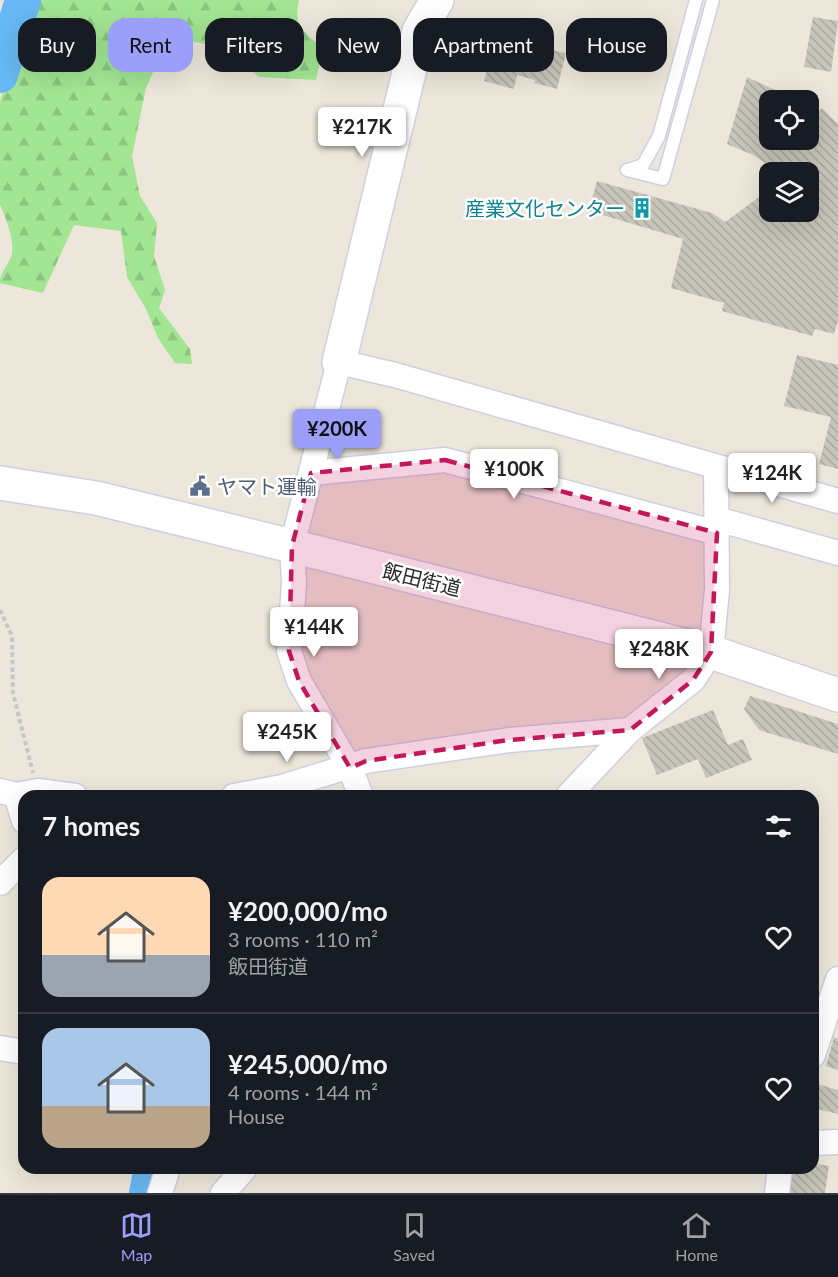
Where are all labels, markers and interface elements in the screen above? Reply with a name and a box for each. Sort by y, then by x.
chip: Buy [18,18,96,72]
chip: Rent [108,18,193,72]
chip: Filters [205,18,304,72]
chip: New [316,18,401,72]
chip: Apartment [413,18,554,72]
chip: House [566,18,667,72]
map controls [759,90,819,222]
button: locate [759,90,819,150]
pin: ¥217K [320,107,404,158]
text: ¥217K [332,114,392,138]
button: layers [759,162,819,222]
place label: 産業文化センター [465,196,625,220]
building icon: 産業文化センター [630,196,654,220]
pin: ¥200K [295,409,379,460]
text: ¥200K [307,416,367,440]
pin: ¥100K [472,449,556,500]
pin: ¥124K [730,453,814,504]
text: ¥100K [484,456,544,480]
text: ¥124K [742,460,802,484]
public building icon: ヤマト運輸 [188,474,212,498]
place label: ヤマト運輸 [217,474,317,498]
street label: 飯田街道 [380,558,464,600]
pin: ¥144K [272,607,356,658]
text: ¥144K [284,614,344,638]
pin: ¥248K [617,629,701,680]
text: ¥248K [629,636,689,660]
pin: ¥245K [245,712,329,763]
text: ¥245K [257,719,317,743]
text: 7 homes [42,810,140,842]
icon: filters [762,810,795,843]
text: ¥200,000/mo [228,895,388,927]
icon: home [90,901,162,973]
icon: heart [762,921,795,954]
text: 3 rooms · 110 m² [228,927,378,951]
text: 飯田街道 [228,954,308,978]
text: ¥245,000/mo [228,1048,388,1080]
icon: home [90,1052,162,1124]
icon: heart [762,1072,795,1105]
text: 4 rooms · 144 m² [228,1080,378,1104]
text: House [228,1104,285,1128]
tab: Map [120,1209,153,1264]
tab: Saved [393,1209,435,1264]
tab: Home [675,1209,718,1264]

